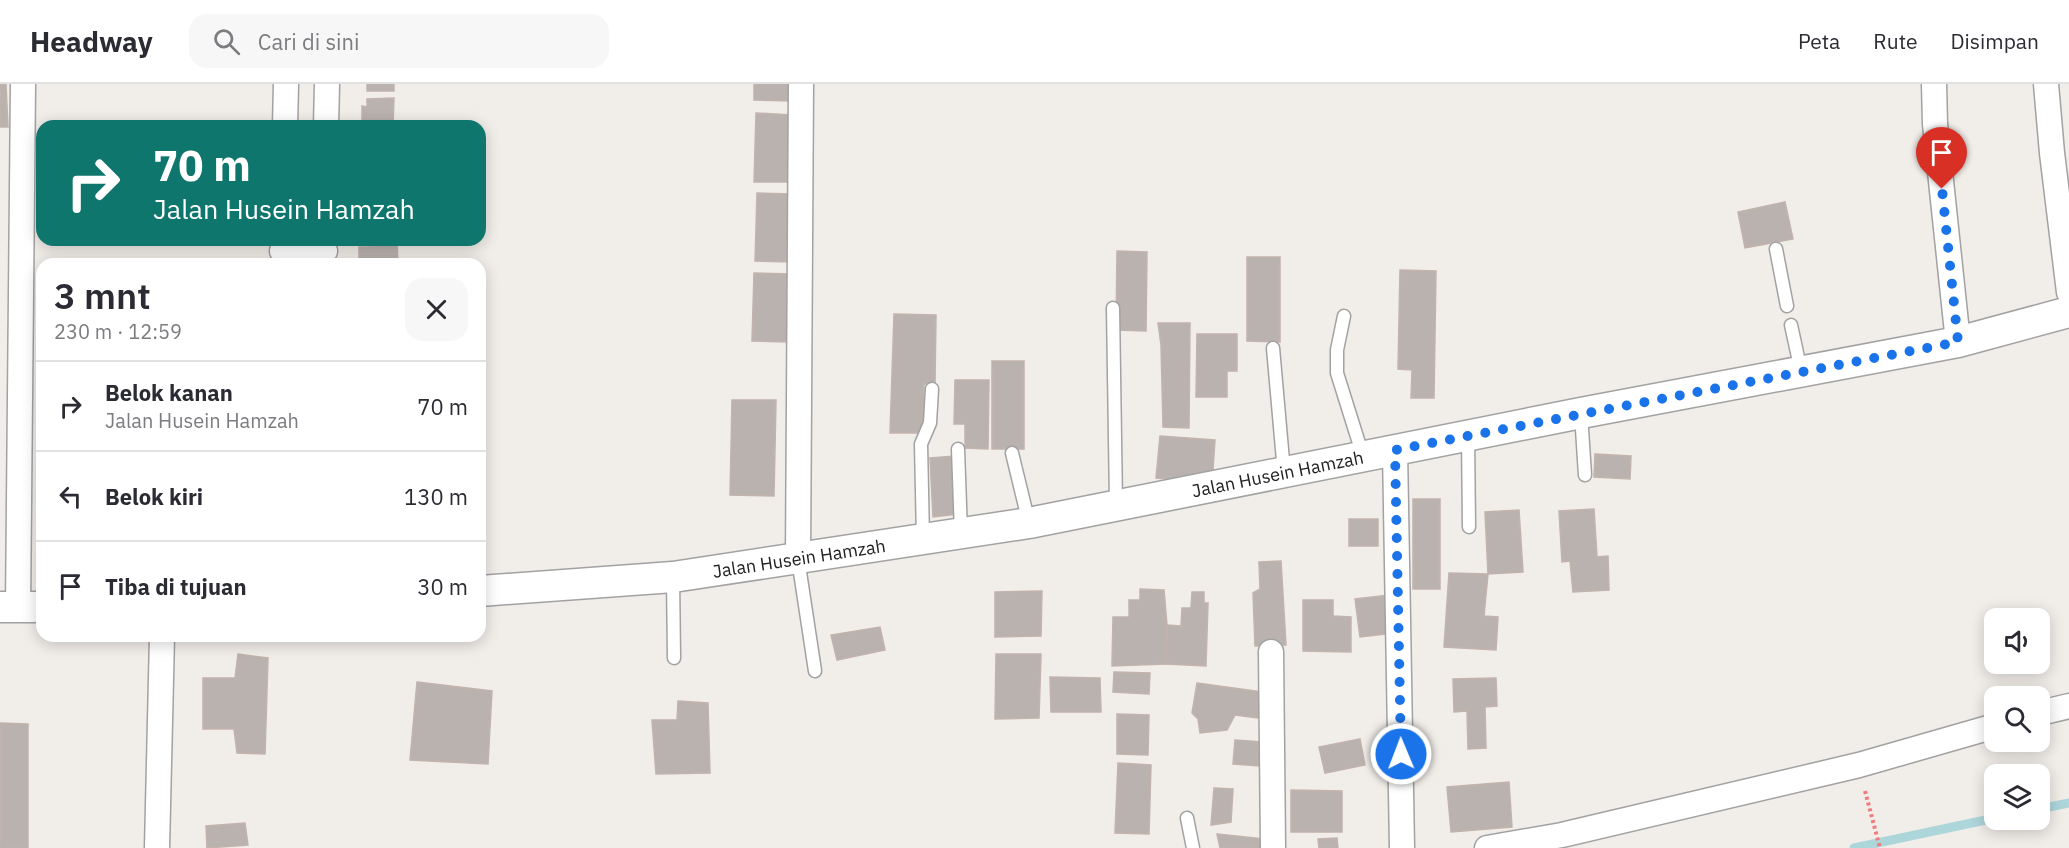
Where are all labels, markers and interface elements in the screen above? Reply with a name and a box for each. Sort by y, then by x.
search box [189,14,609,68]
text: Headway [30,23,153,60]
icon: search [210,25,243,58]
text: Cari di sini [258,27,360,56]
text: Peta [1798,27,1840,55]
text: Rute [1873,27,1918,55]
text: Disimpan [1951,27,2039,55]
pin [1916,127,1967,189]
icon: arrive [1925,136,1958,169]
text: 70 m [153,138,251,193]
icon: right [54,144,132,222]
text: Jalan Husein Hamzah [153,191,415,226]
text: 3 mnt [54,272,151,319]
button: close [405,278,468,341]
text: 230 m · 12:59 [54,318,182,345]
text: Belok kanan [105,378,233,407]
icon: right [54,390,87,423]
text: 70 m [417,392,468,421]
text: Jalan Husein Hamzah [105,407,299,434]
street label: Jalan Husein Hamzah [1190,445,1365,502]
icon: left [54,480,87,513]
text: Belok kiri [105,482,203,511]
text: 130 m [404,482,468,511]
street label: Jalan Husein Hamzah [711,533,887,582]
icon: arrive [54,570,87,603]
text: Tiba di tujuan [105,572,247,601]
text: 30 m [417,572,468,601]
map controls [1984,608,2050,830]
button: sound [1984,608,2050,674]
button: search [1984,686,2050,752]
position arrow [1369,722,1433,786]
button: layers [1984,764,2050,830]

